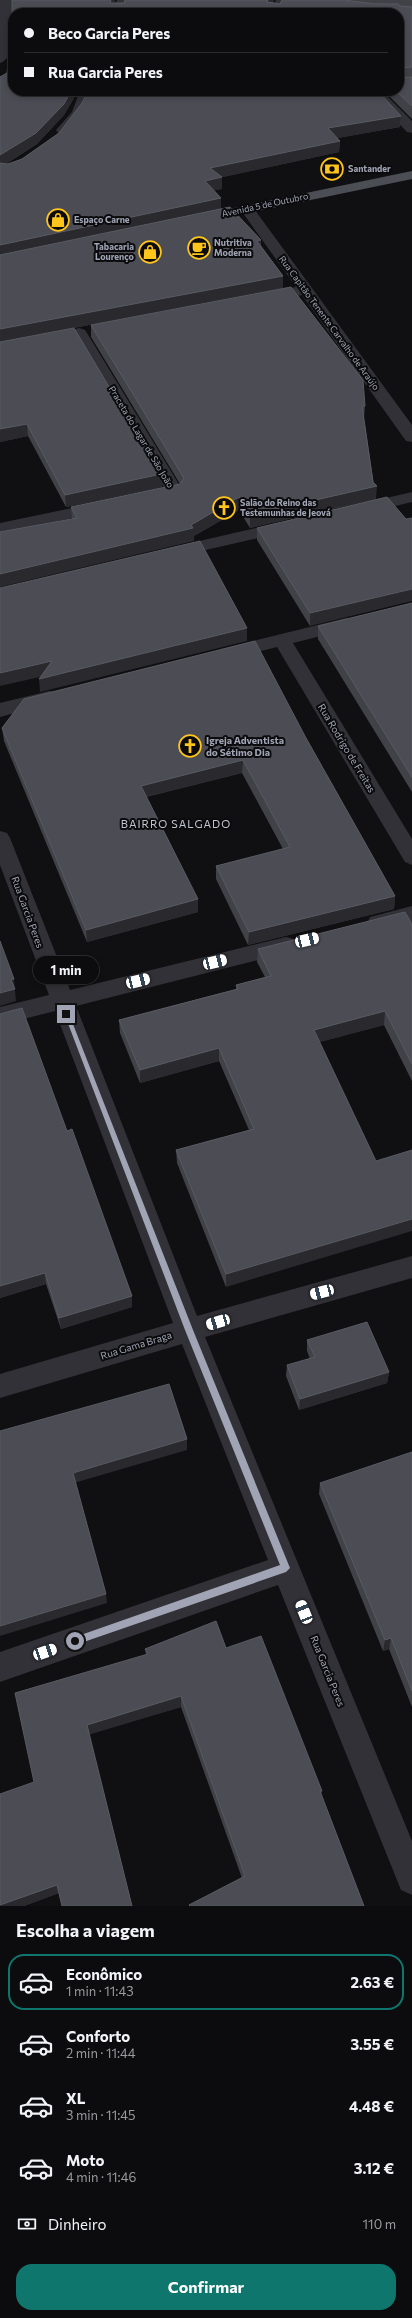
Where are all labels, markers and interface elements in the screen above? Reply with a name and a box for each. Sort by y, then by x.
text: Beco Garcia Peres [48,24,170,42]
text: Rua Garcia Peres [48,63,163,81]
bank icon: Santander [319,156,345,182]
place label: Santander [348,163,391,174]
street label: Avenida 5 de Outubro [221,190,309,219]
shop icon: Espaço Carne [45,207,71,233]
place label: Espaço Carne [74,214,130,225]
cafe icon: Nutritiva Moderna [186,235,212,261]
place label: Nutritiva Moderna [214,237,252,258]
shop icon: Tabacaria Lourenço [137,239,163,265]
place label: Tabacaria Lourenço [94,241,135,262]
street label: Rua Capitão Tenente Carvalho de Araújo [277,253,382,392]
street label: Praceta do Lagar de São João [107,384,176,490]
church icon: Salão do Reino das Testemunhas de Jeová [211,495,237,521]
place label: Salão do Reino das Testemunhas de Jeová [240,497,331,518]
street label: Rua Rodrigo de Freitas [316,701,378,795]
church icon: Igreja Adventista do Sétimo Dia [177,733,203,759]
place label: Igreja Adventista do Sétimo Dia [206,734,284,758]
district label: BAIRRO SALGADO [121,817,231,830]
street label: Rua Garcia Peres [9,874,47,950]
car [294,931,320,949]
car [202,953,228,971]
callout: 1 min [33,956,99,984]
text: 1 min [51,962,81,978]
car [125,972,151,990]
route end [57,1005,75,1023]
car [309,1283,335,1301]
car [205,1313,231,1331]
street label: Rua Gama Braga [99,1328,173,1362]
car [294,1599,314,1625]
route start [66,1632,84,1650]
street label: Rua Garcia Peres [308,1634,348,1709]
car [32,1642,58,1662]
text: Escolha a viagem [16,1919,155,1941]
icon: car [18,1964,54,2000]
text: Econômico [66,1965,142,1983]
text: 2.63 € [350,1973,394,1991]
text: 1 min · 11:43 [66,1983,134,1999]
icon: car [18,2026,54,2062]
text: Conforto [66,2027,130,2045]
text: 3.55 € [351,2035,394,2053]
text: 2 min · 11:44 [66,2045,136,2061]
icon: car [18,2088,54,2124]
text: XL [66,2089,85,2107]
text: 4.48 € [349,2097,394,2115]
text: 3 min · 11:45 [66,2107,136,2123]
icon: car [18,2150,54,2186]
text: Moto [66,2151,105,2169]
text: 3.12 € [354,2159,394,2177]
text: 4 min · 11:46 [66,2169,136,2185]
icon: cash [16,2213,38,2235]
text: Dinheiro [48,2215,107,2233]
text: 110 m [363,2216,396,2232]
button: Confirmar [16,2264,396,2310]

